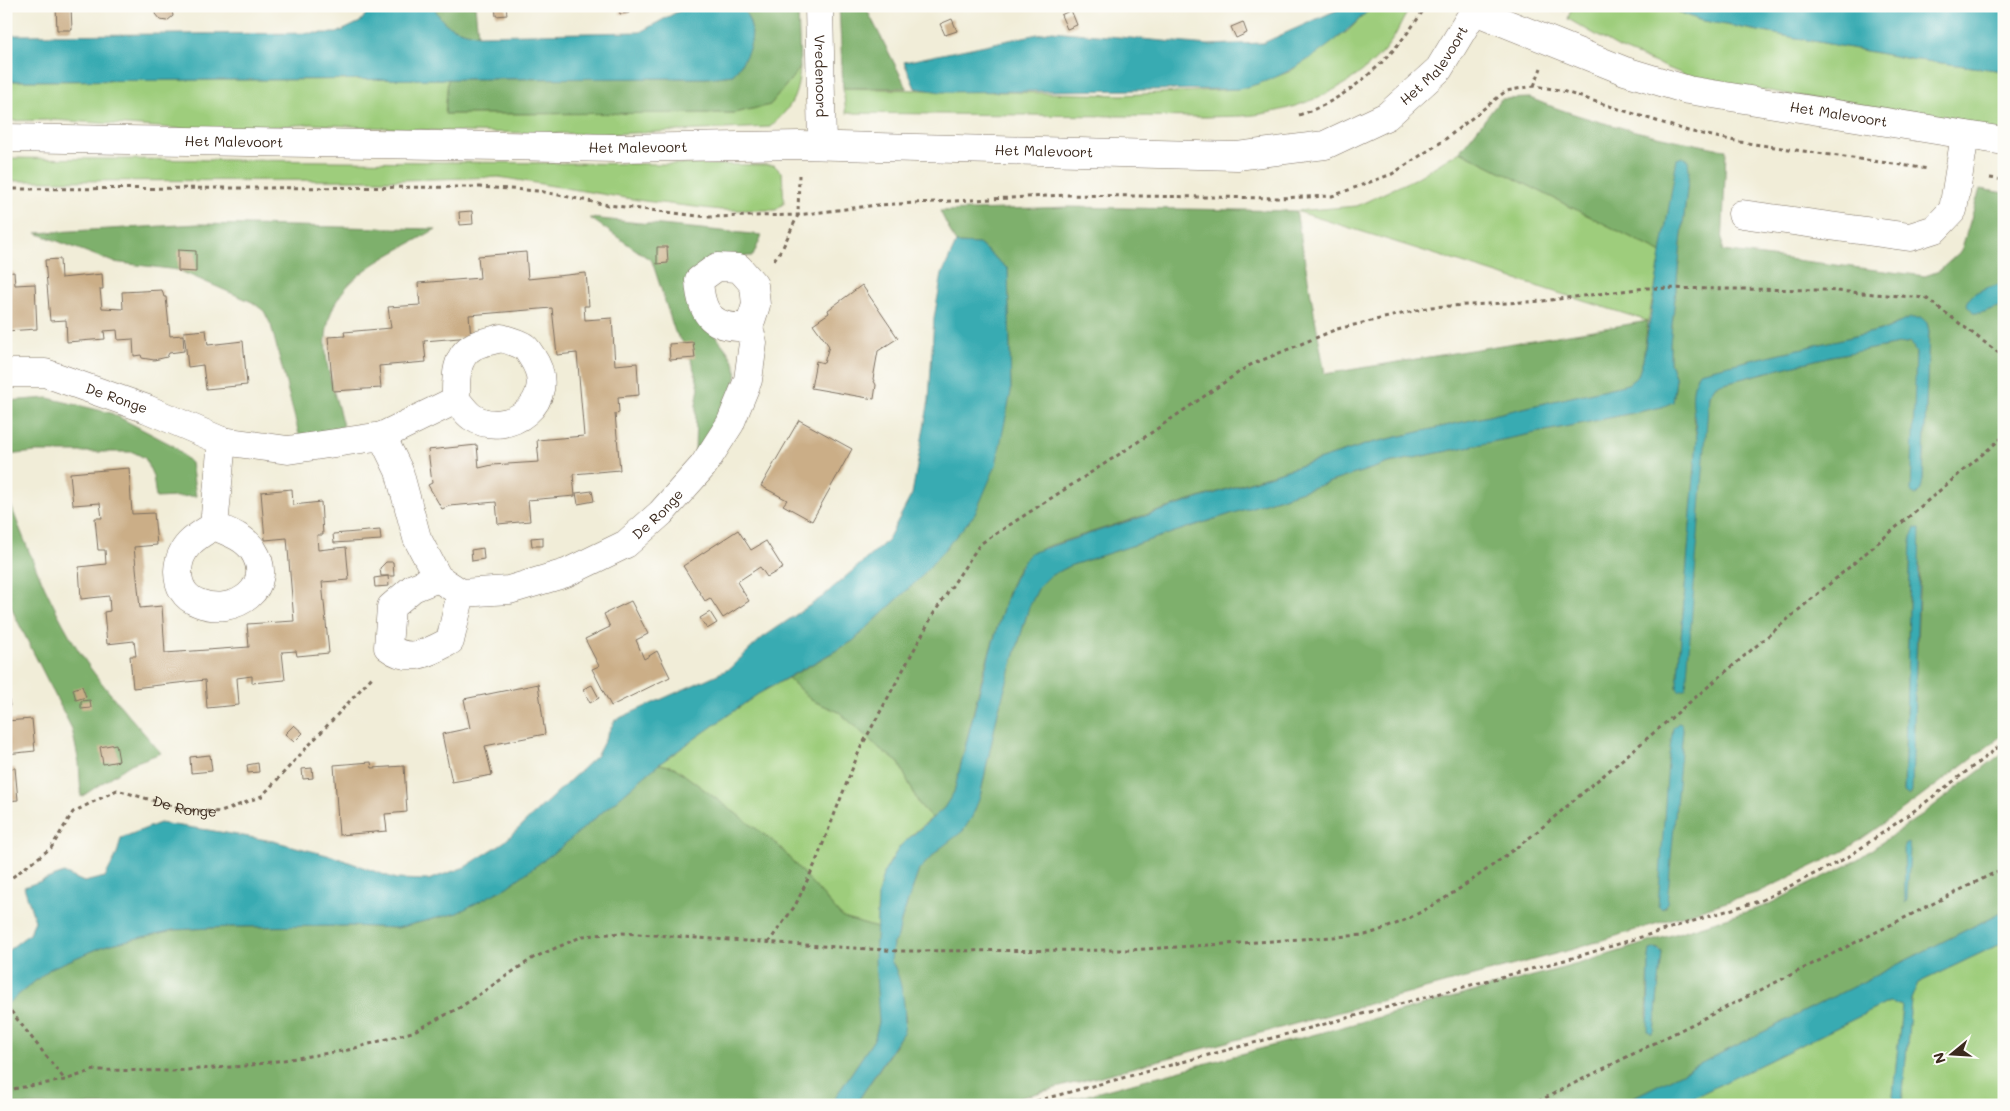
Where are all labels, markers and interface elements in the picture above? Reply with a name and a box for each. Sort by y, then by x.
street label: Het Malevoort [1395,22,1472,109]
street label: Vredenoord [811,34,831,118]
street label: Het Malevoort [1789,97,1889,131]
street label: Het Malevoort [185,131,283,152]
street label: Het Malevoort [588,137,687,157]
street label: Het Malevoort [994,140,1093,161]
street label: De Ronge [83,378,150,418]
street label: De Ronge [628,485,687,543]
street label: De Ronge [151,791,217,821]
north arrow [1928,1028,1978,1078]
text: N [1928,1050,1950,1066]

